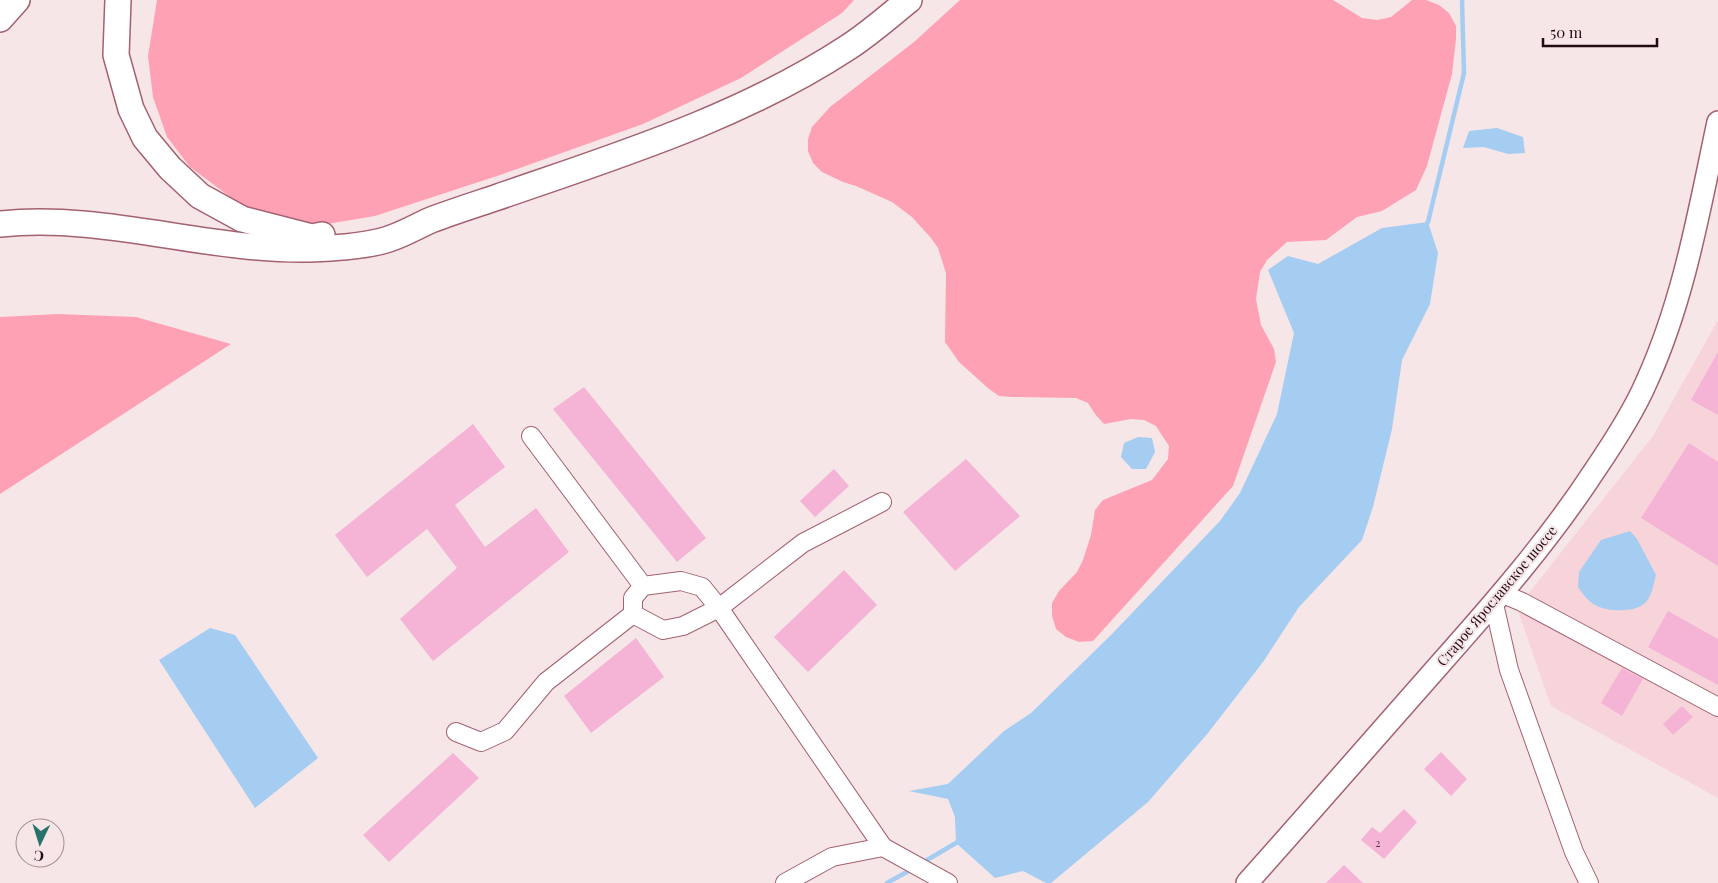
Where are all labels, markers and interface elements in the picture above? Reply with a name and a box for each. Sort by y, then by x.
scale bar [1543,15,1657,47]
text: 50 m [1550,22,1583,42]
street label: Старое Ярославское шоссе [1432,522,1561,670]
north arrow [15,818,65,868]
house number: 2 [1375,835,1381,850]
text: С [33,847,45,866]

